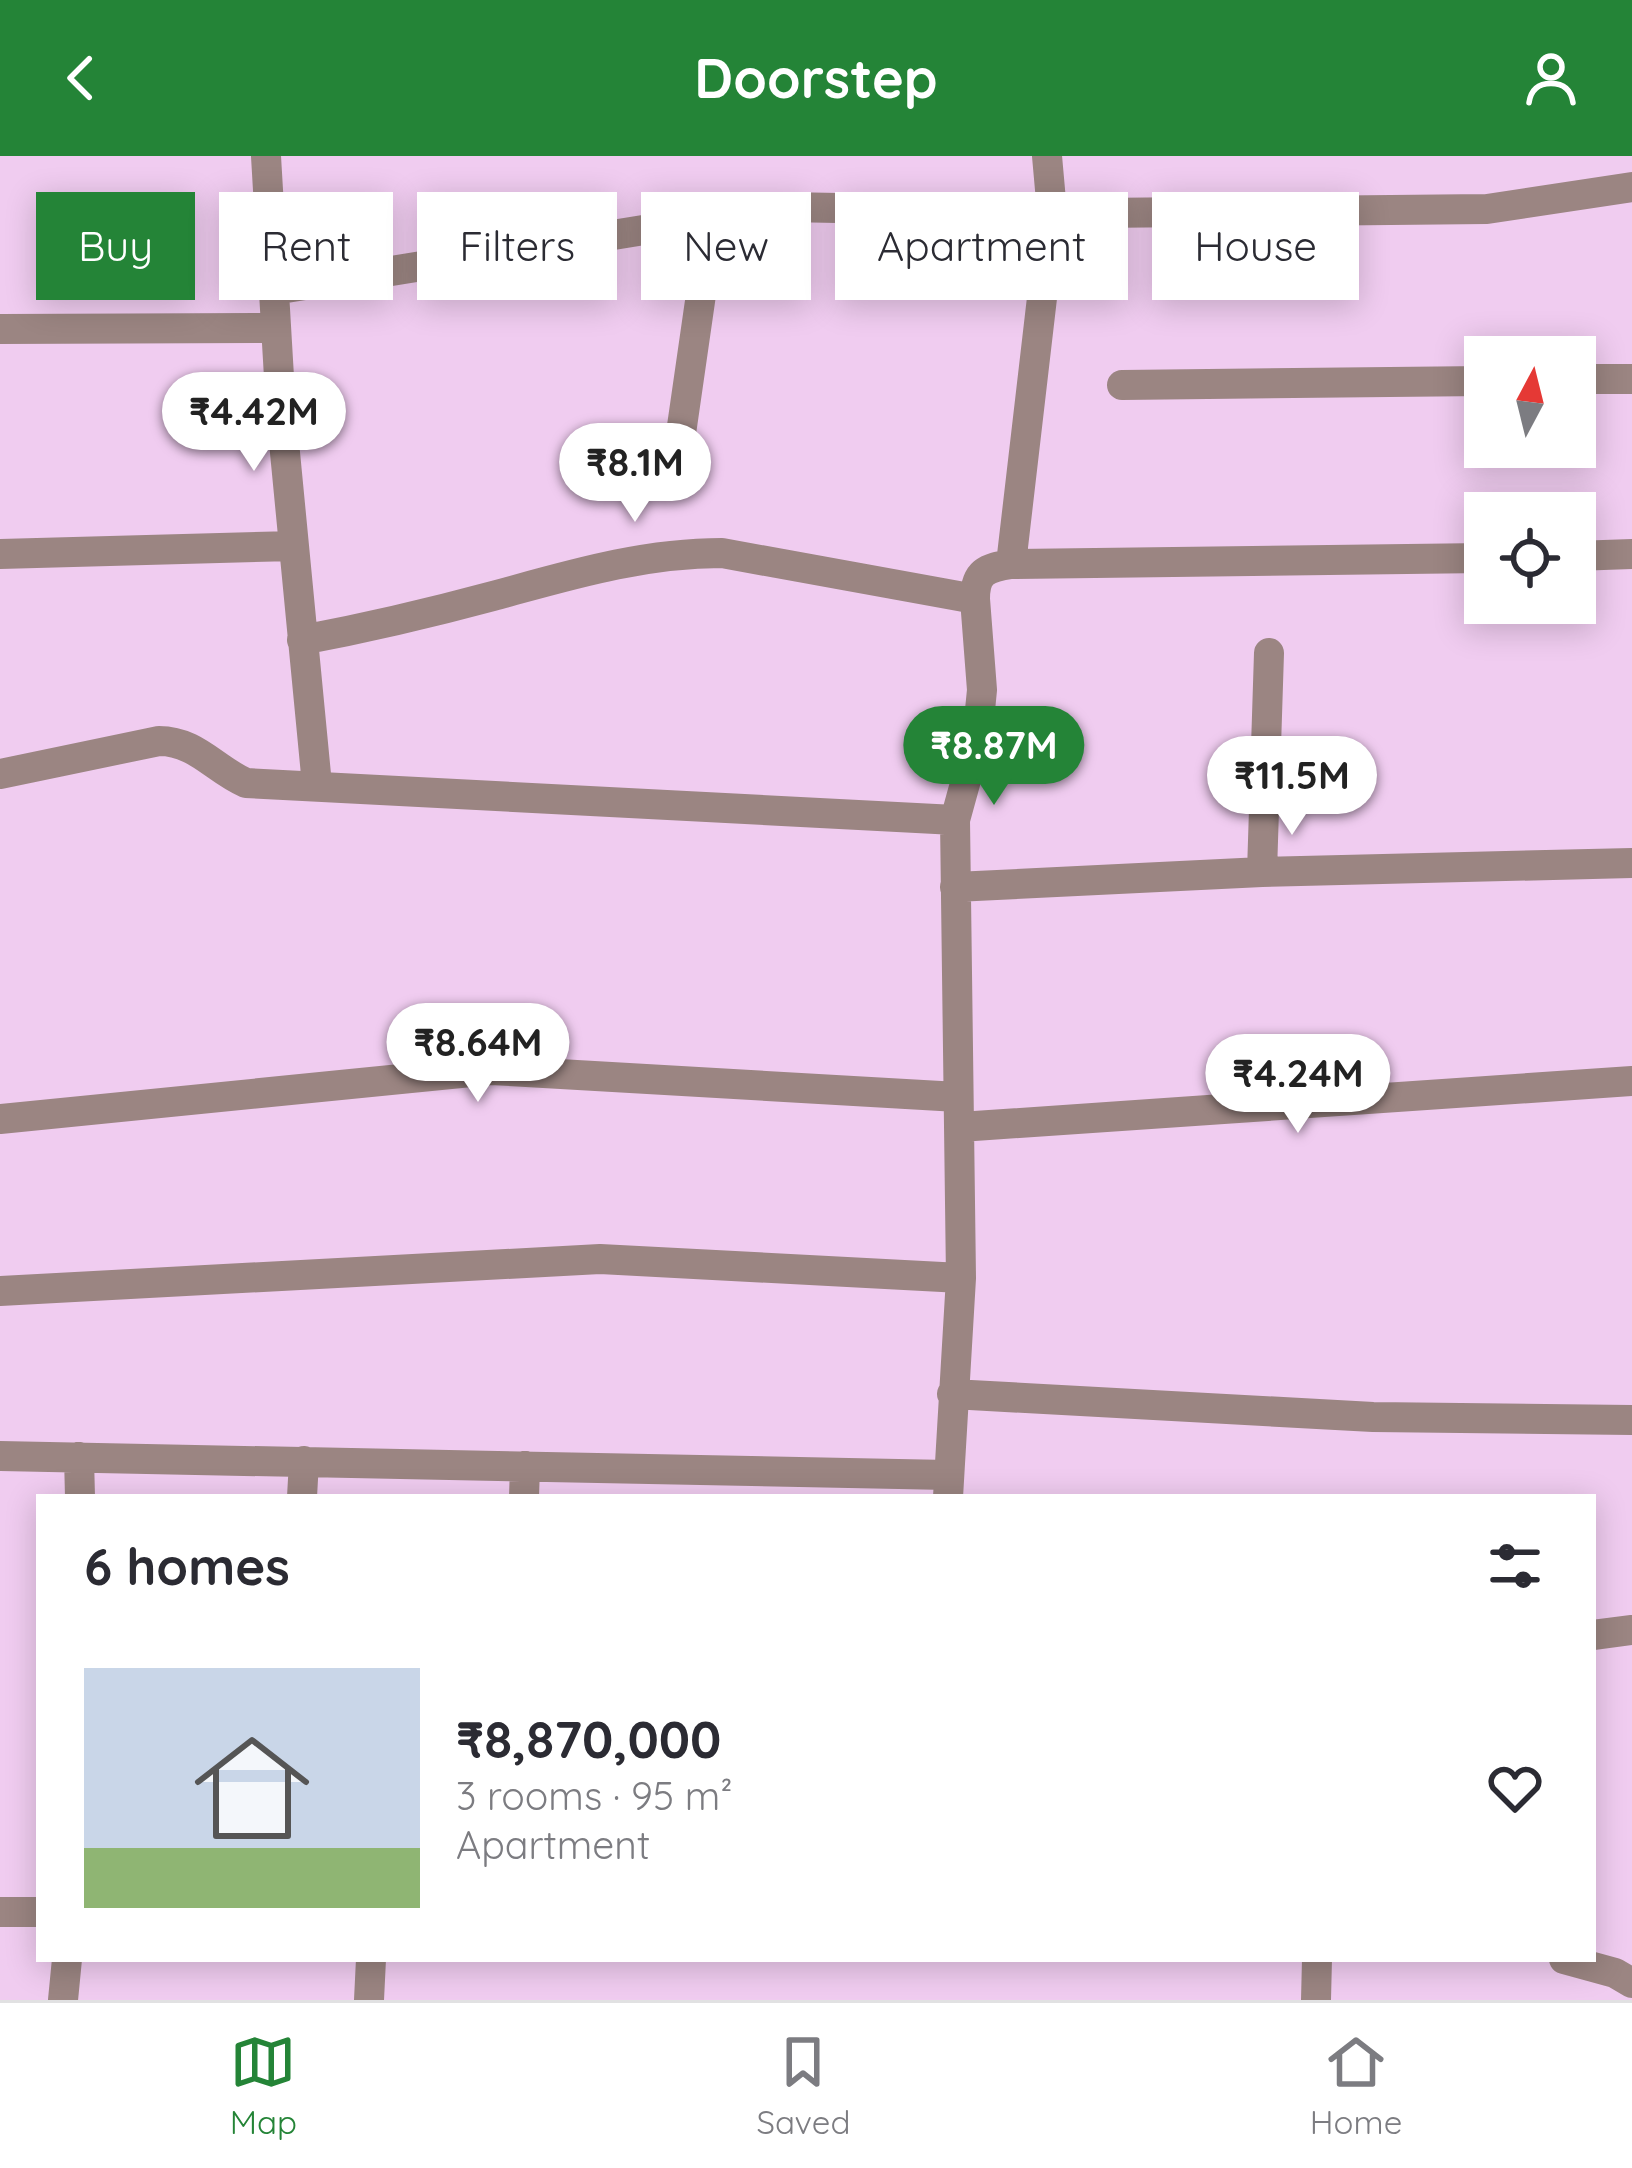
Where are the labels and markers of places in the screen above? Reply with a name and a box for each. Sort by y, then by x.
pin: ₹4.42M [156,372,352,474]
pin: ₹8.1M [551,423,719,525]
pin: ₹8.87M [896,706,1092,808]
pin: ₹11.5M [1194,736,1390,838]
pin: ₹8.64M [380,1003,576,1105]
pin: ₹4.24M [1200,1034,1396,1136]

